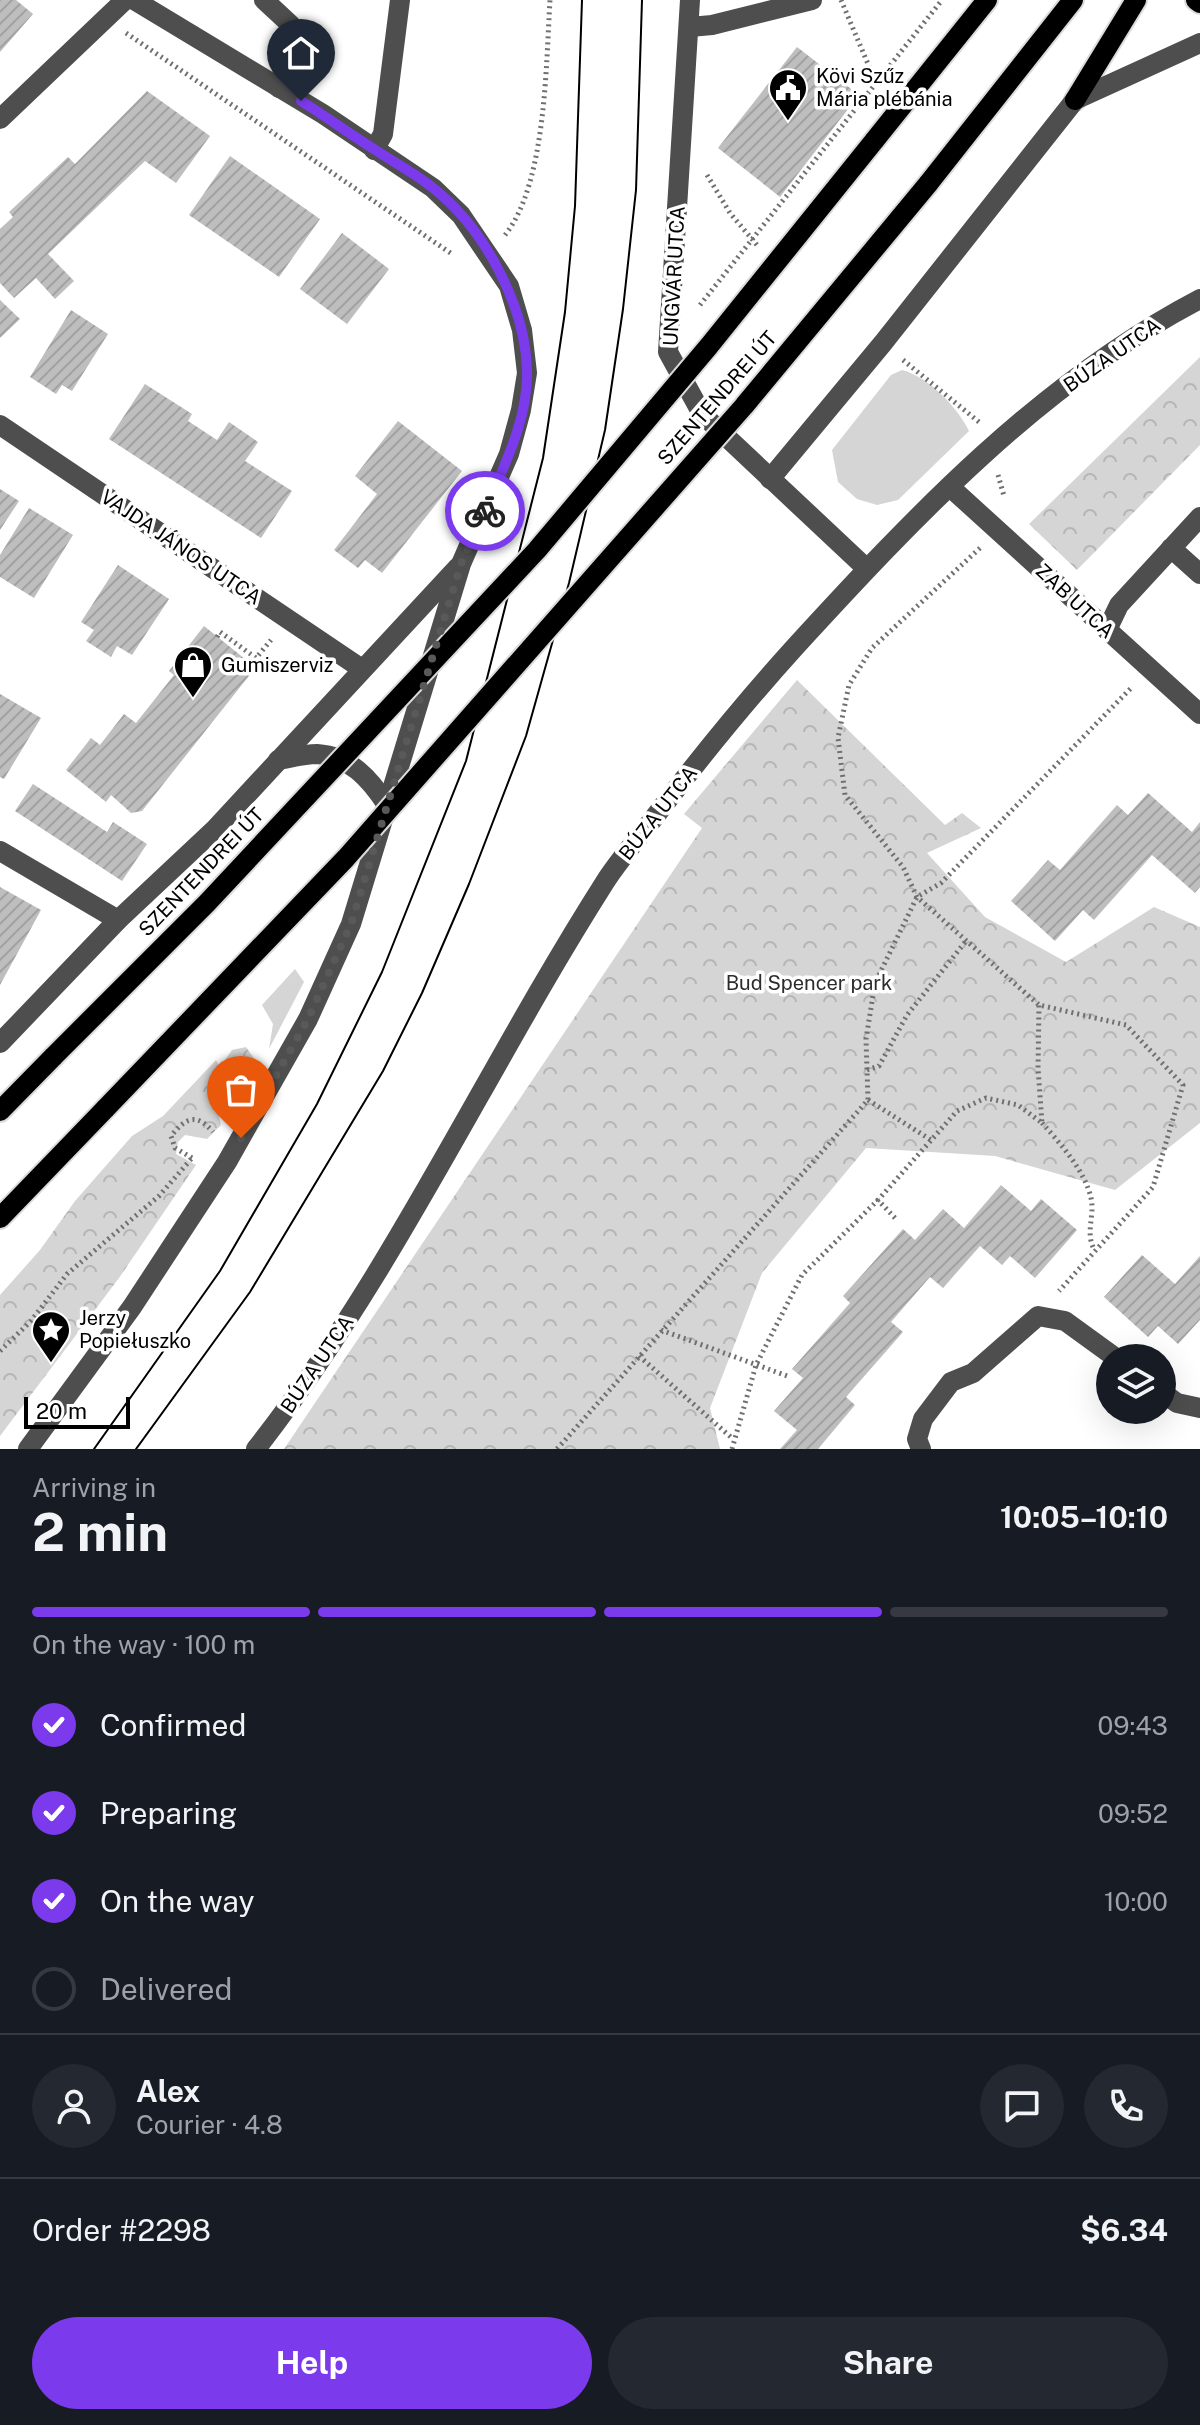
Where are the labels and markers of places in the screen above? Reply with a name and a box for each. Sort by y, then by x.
pin [267,19,335,101]
place label: Kövi Szűz Mária plébánia [816,64,953,111]
public building icon: Kövi Szűz Mária plébánia [767,67,809,122]
shop icon: Gumiszerviz [172,644,214,699]
place label: Gumiszerviz [221,653,333,677]
pin [207,1056,275,1138]
place label: Jerzy Popiełuszko [79,1306,191,1353]
place icon: Jerzy Popiełuszko [30,1309,72,1364]

